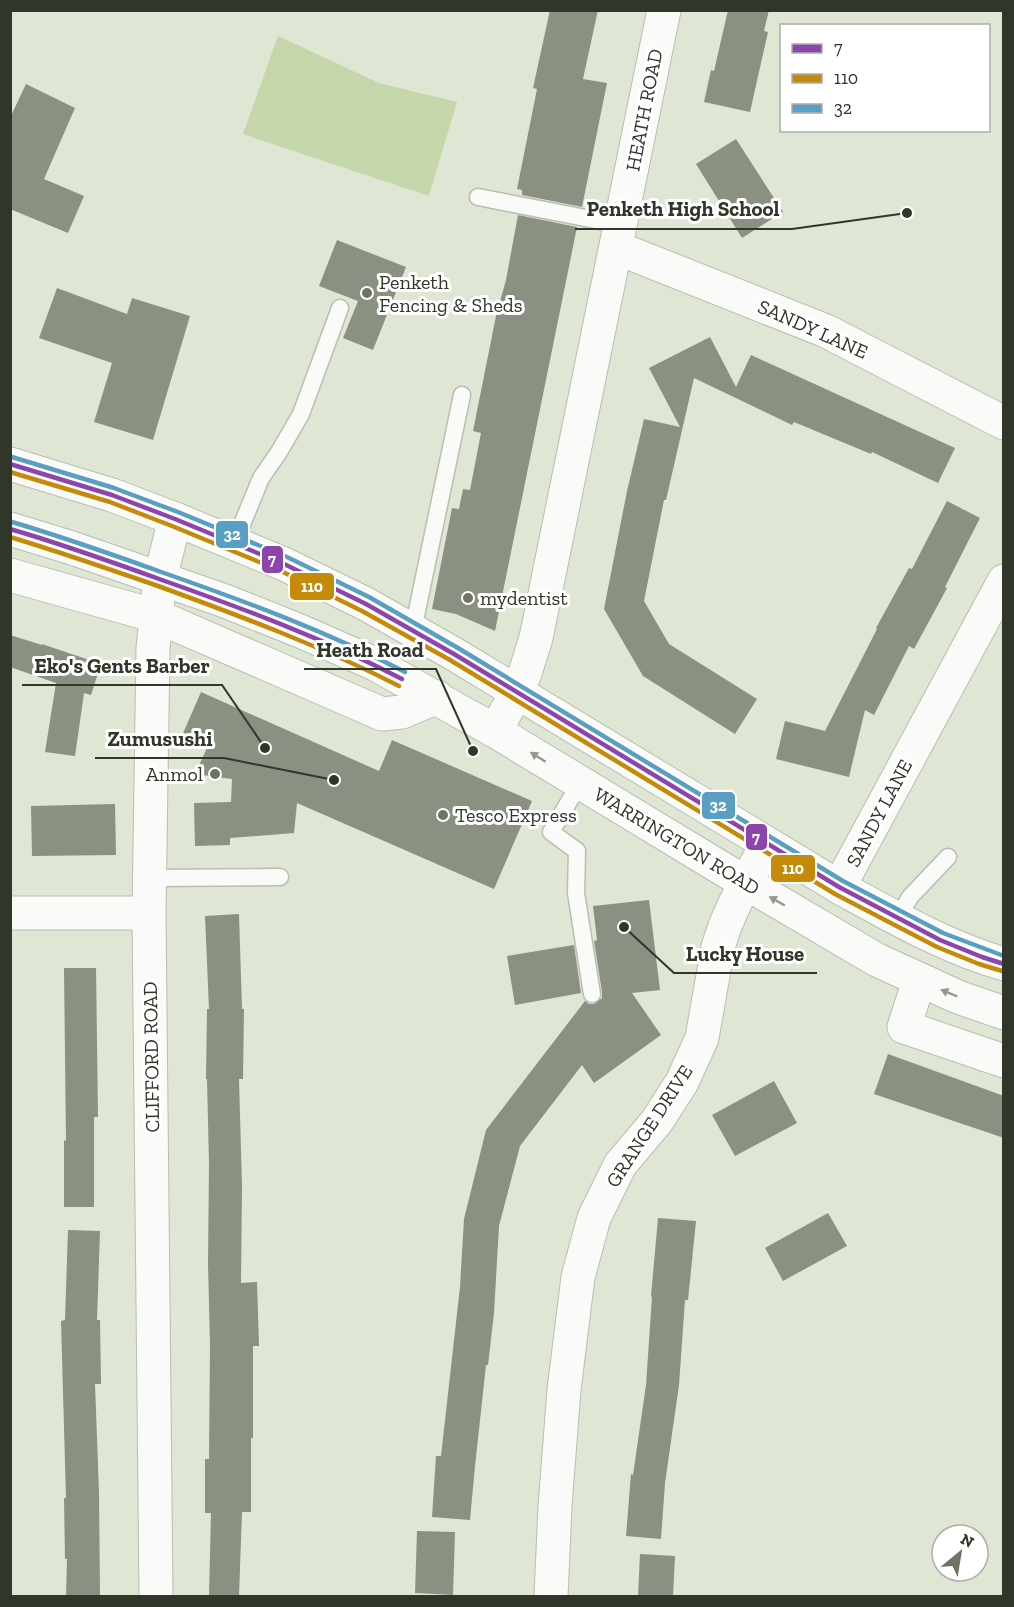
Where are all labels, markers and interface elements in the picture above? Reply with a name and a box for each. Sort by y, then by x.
legend [780,24,990,132]
text: 7 [834,37,843,59]
street label: HEATH ROAD [620,47,668,173]
text: 110 [834,67,858,89]
text: 32 [834,97,852,119]
callout: Penketh High School [575,190,792,229]
text: Penketh High School [587,196,779,221]
place label: Penketh Fencing & Sheds [379,270,523,317]
marker: Penketh Fencing & Sheds [360,286,374,300]
street label: SANDY LANE [754,294,872,364]
line badge: 32 [215,520,249,549]
text: 32 [223,525,241,544]
line badge: 7 [261,545,284,574]
text: 7 [268,550,276,569]
line badge: 110 [289,572,335,601]
text: 110 [301,577,323,596]
place label: mydentist [480,586,568,610]
marker: mydentist [461,591,475,605]
callout: Heath Road [304,630,436,669]
text: Heath Road [316,637,424,662]
callout: Eko's Gents Barber [22,646,222,685]
text: Eko's Gents Barber [34,653,210,678]
callout: Zumusushi [95,719,224,758]
text: Zumusushi [107,726,213,751]
one-way arrow [530,751,546,762]
street label: SANDY LANE [841,755,917,871]
place label: Anmol [146,762,203,786]
marker: Anmol [208,767,222,781]
street label: WARRINGTON ROAD [590,782,764,900]
line badge: 32 [701,791,736,820]
text: 32 [709,796,727,815]
place label: Tesco Express [455,803,577,827]
marker: Tesco Express [436,808,450,822]
line badge: 7 [745,823,768,851]
text: 7 [752,828,760,847]
line badge: 110 [770,854,816,883]
text: 110 [782,859,804,878]
one-way arrow [769,896,785,907]
callout: Lucky House [674,934,817,973]
text: Lucky House [686,941,804,966]
street label: CLIFFORD ROAD [138,981,164,1133]
one-way arrow [939,988,957,998]
street label: GRANGE DRIVE [601,1060,697,1192]
north arrow [930,1523,990,1583]
text: N [957,1529,977,1552]

